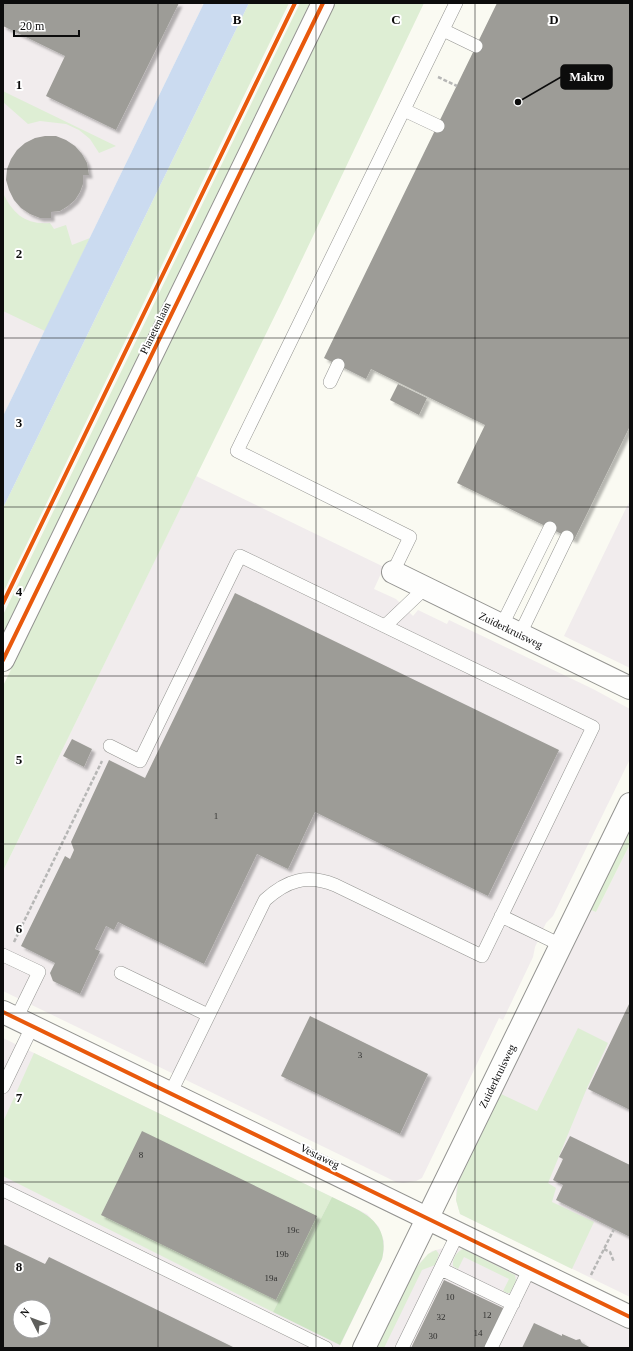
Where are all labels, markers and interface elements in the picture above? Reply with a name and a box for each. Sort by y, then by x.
scale bar [14,12,79,38]
text: B [233,12,242,27]
text: C [391,12,401,27]
text: D [549,12,559,27]
text: 20 m [20,19,45,33]
callout: Makro [561,65,612,89]
text: Makro [569,70,605,84]
text: 1 [16,77,22,92]
text: 2 [16,246,22,261]
street label: Planetenlaan [137,300,173,356]
text: 3 [16,415,23,430]
text: 4 [16,584,23,599]
street label: Zuiderkruisweg [477,609,545,651]
text: 5 [16,752,23,767]
house number: 1 [214,811,218,821]
text: 6 [16,921,23,936]
street label: Zuiderkruisweg [476,1042,518,1110]
house number: 3 [358,1050,363,1060]
text: 7 [16,1090,23,1105]
street label: Vestaweg [298,1141,342,1171]
house number: 8 [139,1150,144,1160]
house number: 19c [287,1225,300,1235]
house number: 19b [275,1249,289,1259]
text: 8 [16,1259,23,1274]
house number: 19a [265,1273,278,1283]
house number: 10 [446,1292,455,1302]
north arrow [12,1299,52,1339]
text: N [17,1305,32,1319]
house number: 12 [483,1310,492,1320]
house number: 32 [437,1312,446,1322]
house number: 14 [474,1328,483,1338]
house number: 30 [429,1331,438,1341]

